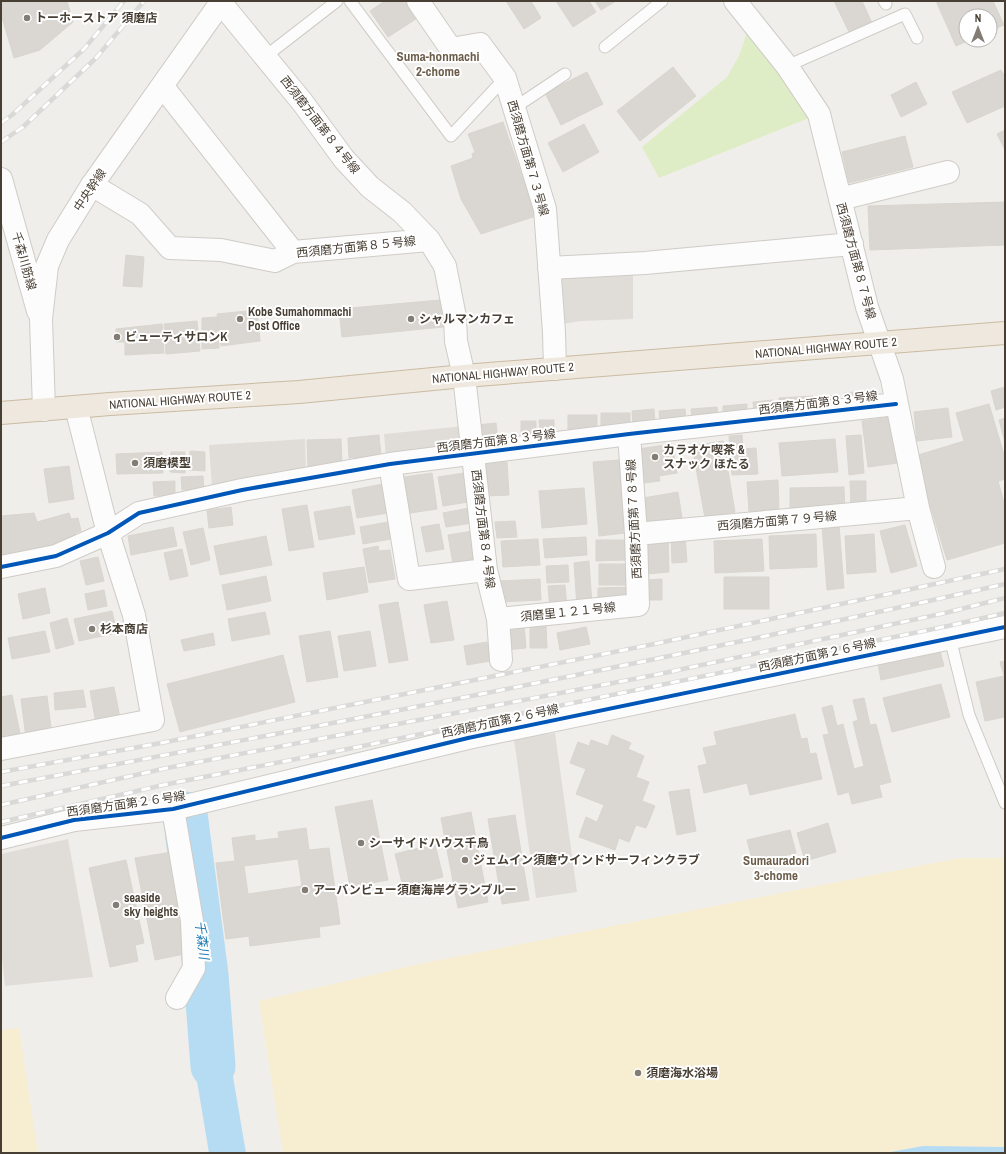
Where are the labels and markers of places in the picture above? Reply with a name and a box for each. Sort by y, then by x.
place label: トーホーストア 須磨店 [35,10,157,26]
marker: トーホーストア 須磨店 [22,13,32,23]
place label: Kobe Sumahommachi Post Office [248,304,352,334]
place label: シャルマンカフェ [419,311,515,327]
marker: Kobe Sumahommachi Post Office [235,314,245,324]
marker: シャルマンカフェ [406,314,416,324]
place label: ビューティサロンK [125,329,228,345]
marker: ビューティサロンK [112,332,122,342]
place label: カラオケ喫茶 & スナック ほたる [663,442,750,472]
marker: カラオケ喫茶 & スナック ほたる [650,452,660,462]
place label: 須磨模型 [143,455,191,471]
marker: 須磨模型 [130,458,140,468]
place label: 杉本商店 [100,621,148,637]
marker: 杉本商店 [87,624,97,634]
place label: シーサイドハウス千鳥 [369,835,489,851]
marker: シーサイドハウス千鳥 [356,838,366,848]
place label: ジェムイン須磨ウインドサーフィンクラブ [473,852,700,868]
marker: ジェムイン須磨ウインドサーフィンクラブ [460,855,470,865]
place label: アーバンビュー須磨海岸グランブルー [313,882,516,898]
marker: アーバンビュー須磨海岸グランブルー [300,885,310,895]
place label: seaside sky heights [124,890,179,920]
marker: seaside sky heights [111,900,121,910]
place label: 須磨海水浴場 [646,1065,718,1081]
marker: 須磨海水浴場 [633,1068,643,1078]

